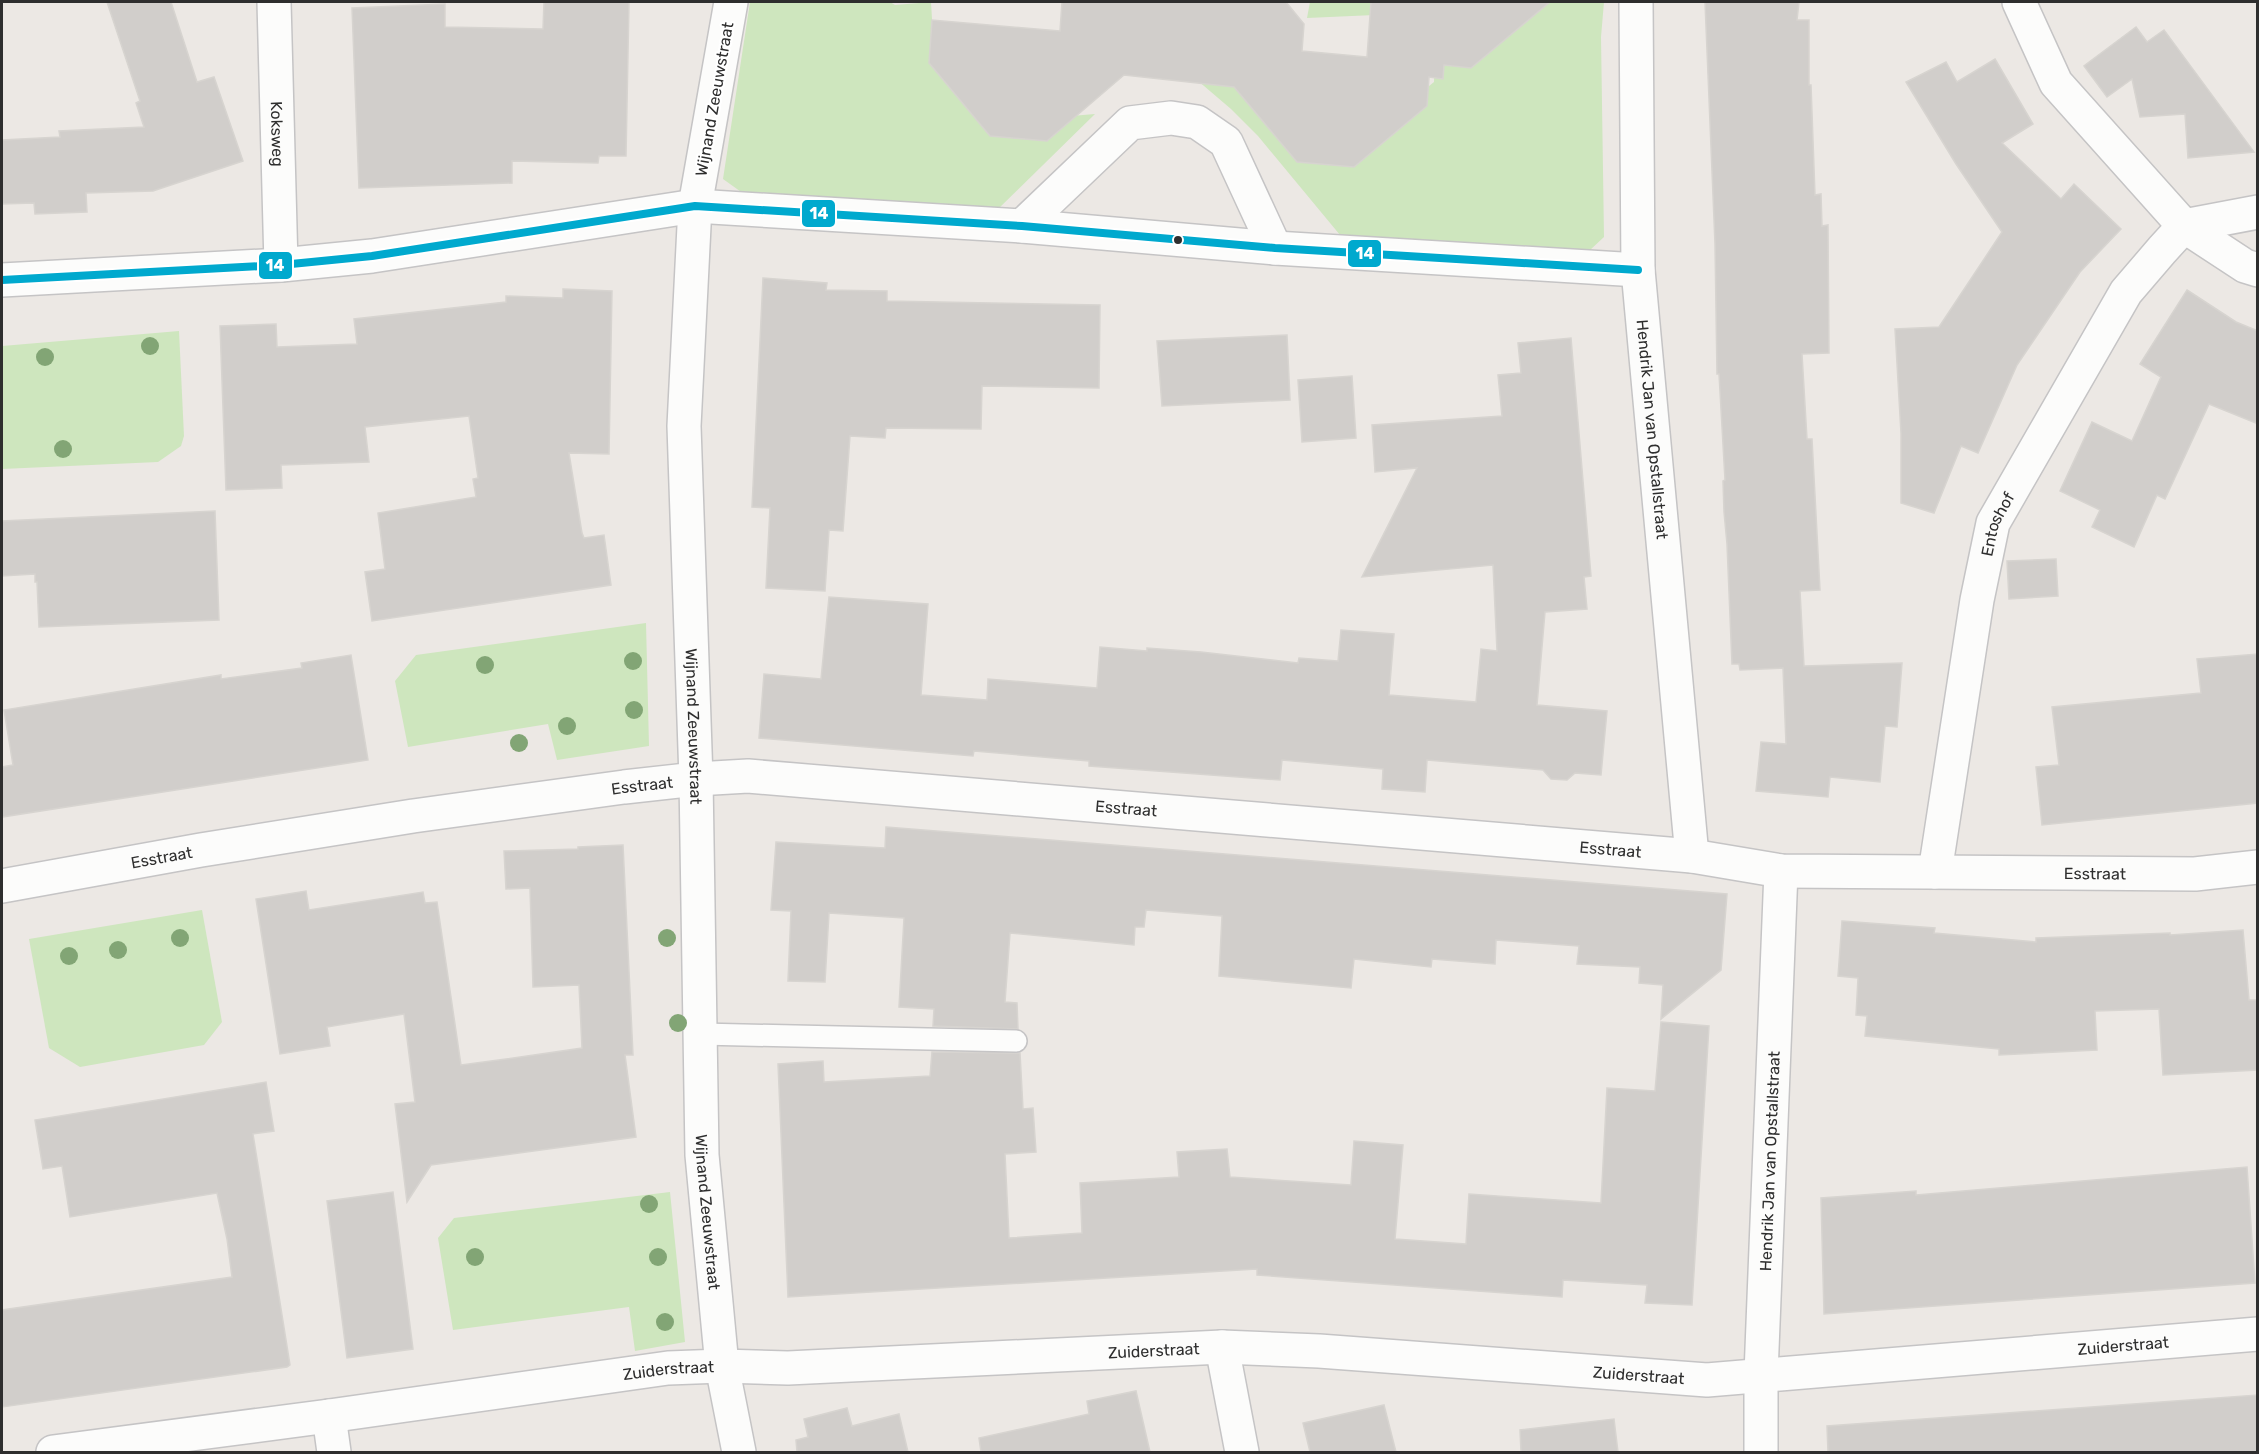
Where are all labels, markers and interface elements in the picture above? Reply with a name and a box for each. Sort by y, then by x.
street label: Wijnand Zeeuwstraat [692,21,737,178]
street label: Koksweg [267,101,287,167]
line badge: 14 [801,199,836,228]
text: 14 [810,204,829,223]
unlabelled marker [1172,234,1184,246]
line badge: 14 [1347,239,1382,268]
text: 14 [1356,244,1375,263]
line badge: 14 [258,251,293,280]
text: 14 [266,256,285,275]
street label: Hendrik Jan van Opstallstraat [1633,319,1672,540]
street label: Entoshof [1977,488,2019,558]
street label: Wijnand Zeeuwstraat [682,648,705,805]
street label: Esstraat [610,773,674,799]
street label: Esstraat [1094,796,1158,821]
street label: Esstraat [1579,837,1642,862]
street label: Esstraat [129,843,194,873]
street label: Esstraat [2064,864,2126,883]
street label: Hendrik Jan van Opstallstraat [1756,1051,1784,1272]
street label: Wijnand Zeeuwstraat [692,1134,724,1291]
street label: Zuiderstraat [2077,1332,2170,1359]
street label: Zuiderstraat [1108,1339,1200,1363]
street label: Zuiderstraat [622,1357,714,1384]
street label: Zuiderstraat [1592,1363,1685,1388]

